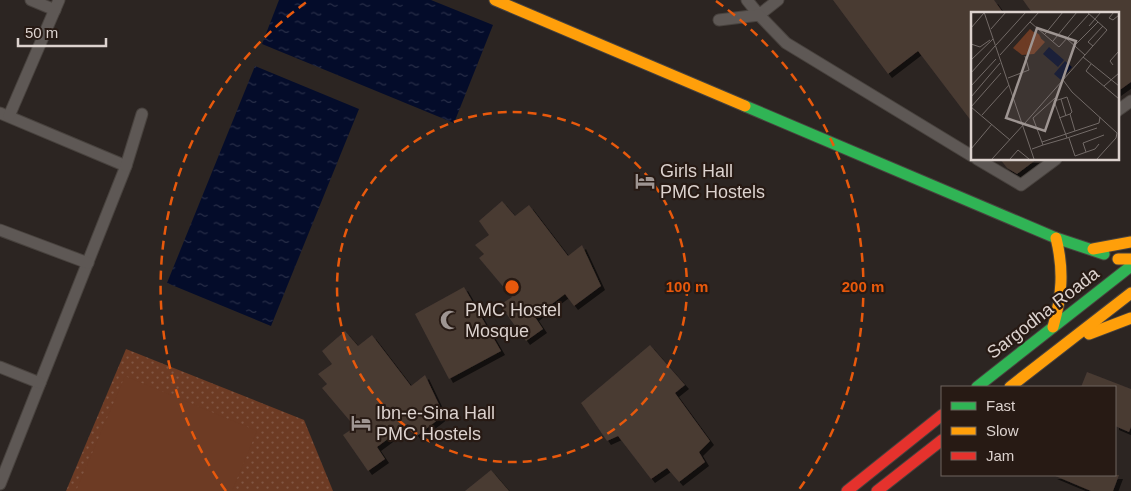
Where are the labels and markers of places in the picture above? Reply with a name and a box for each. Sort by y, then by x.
place label: Girls Hall PMC Hostels [660,161,765,202]
hotel icon: Girls Hall PMC Hostels [634,170,656,192]
centre of rings [503,278,521,296]
place label: PMC Hostel Mosque [465,300,561,341]
mosque icon: PMC Hostel Mosque [439,309,461,331]
place label: Ibn-e-Sina Hall PMC Hostels [376,403,495,444]
hotel icon: Ibn-e-Sina Hall PMC Hostels [350,412,372,434]

